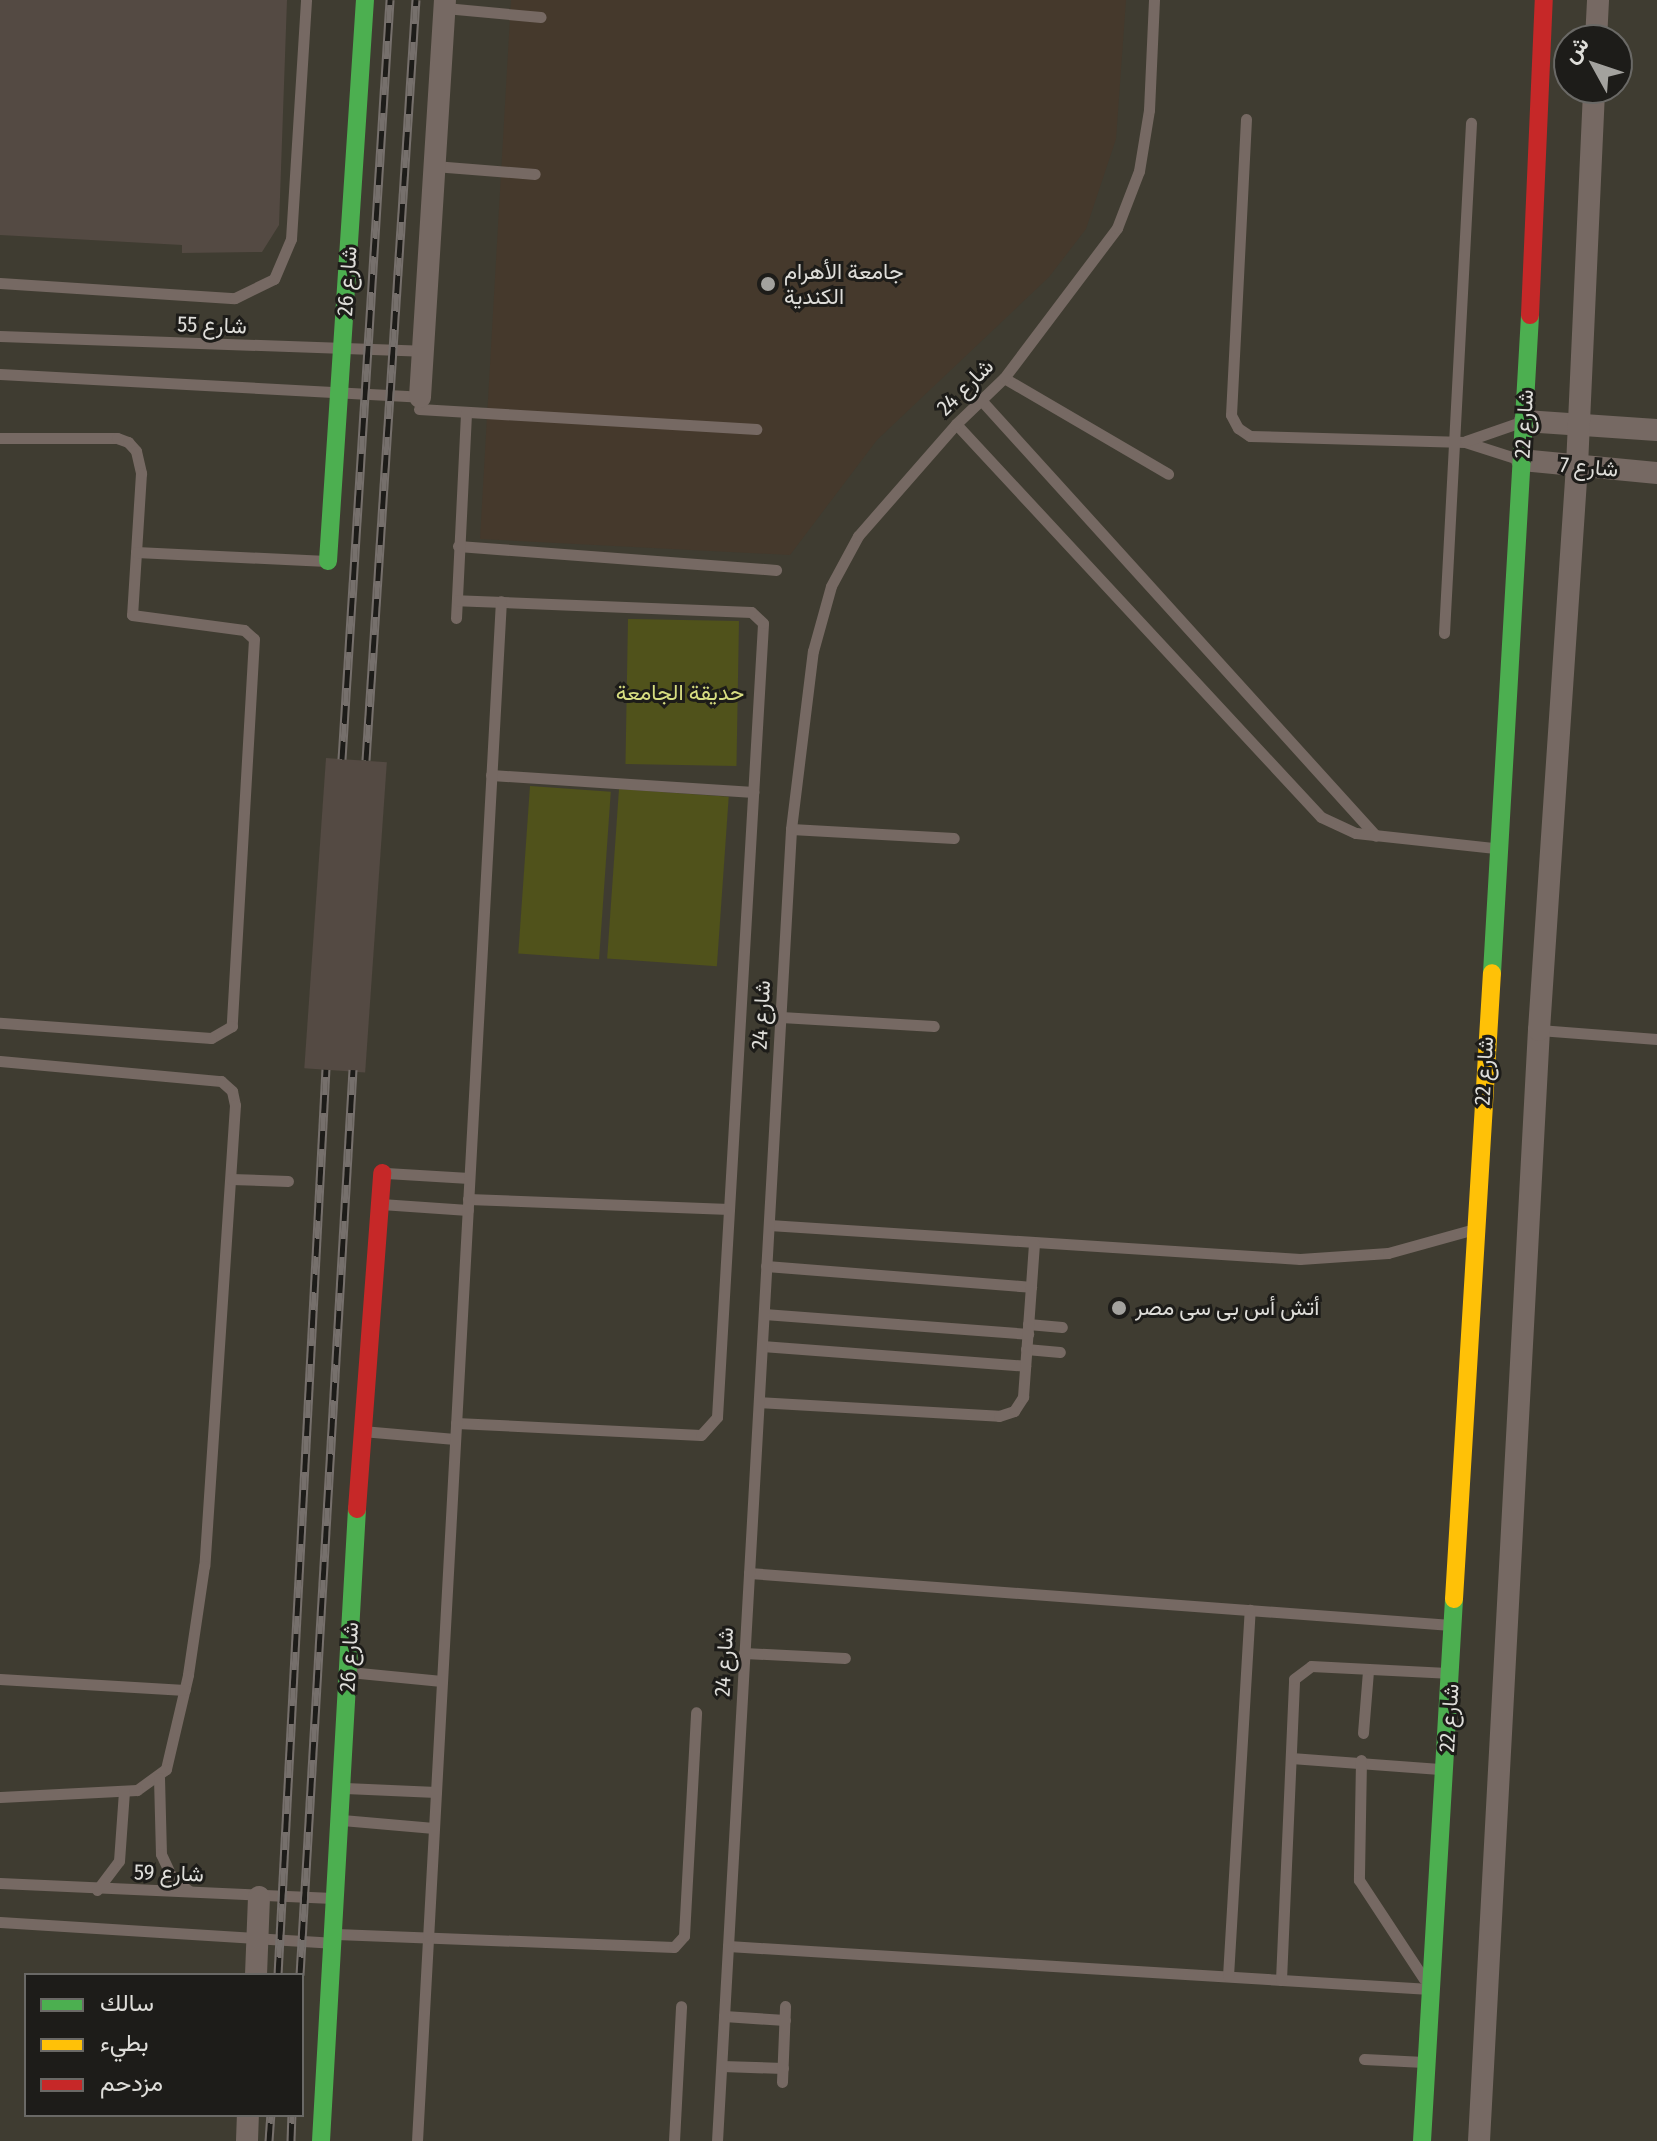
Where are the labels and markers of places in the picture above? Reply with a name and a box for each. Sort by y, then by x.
place label: جامعة الأهرام الكندية [784,258,903,310]
marker: جامعة الأهرام الكندية [759,275,777,293]
place label: أتش أس بى سى مصر [1135,1295,1319,1321]
marker: أتش أس بى سى مصر [1110,1299,1128,1317]

